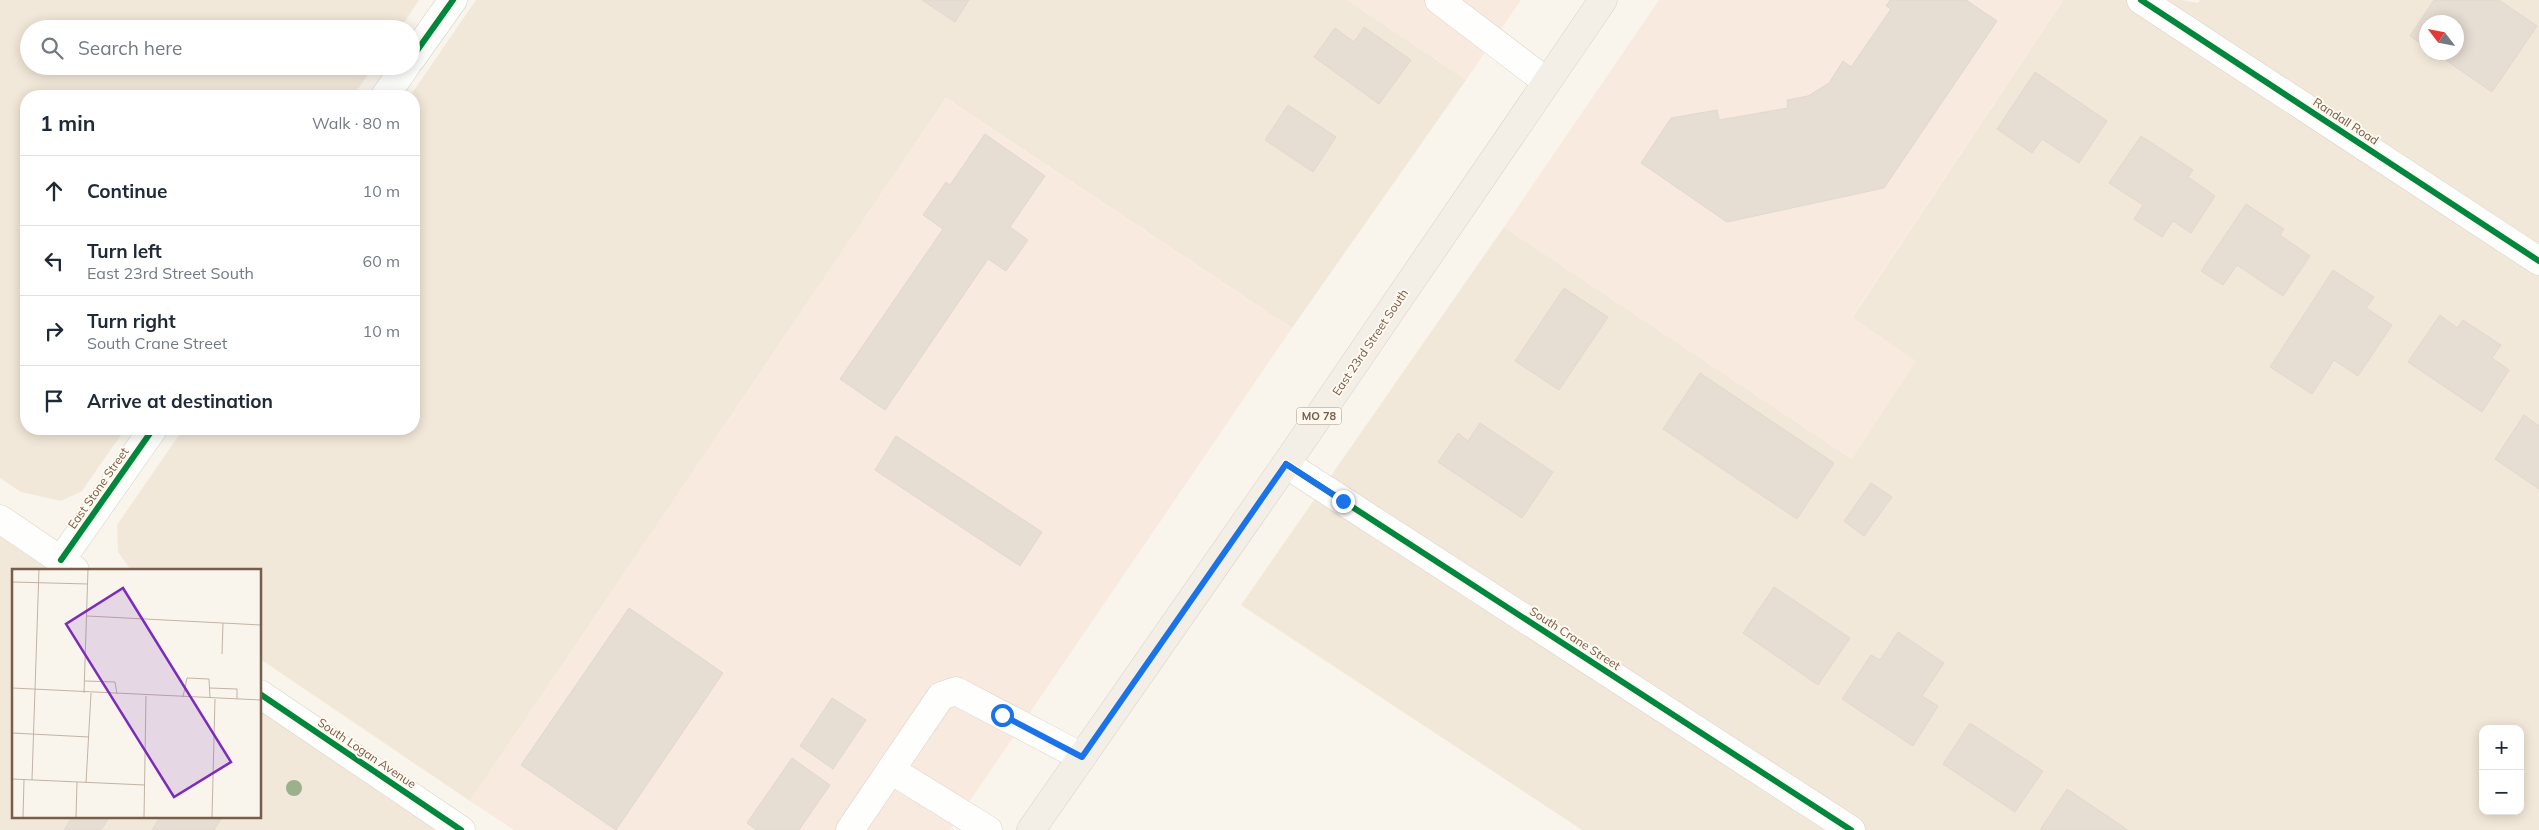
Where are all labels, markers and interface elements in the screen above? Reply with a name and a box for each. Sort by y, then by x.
north arrow [2419,15,2464,60]
search box [20,20,420,75]
icon: search [38,34,66,62]
text: Search here [78,36,182,60]
street label: Randall Road [2310,94,2382,148]
text: 1 min [40,110,95,136]
text: Walk · 80 m [312,113,400,133]
icon: ahead [40,177,68,205]
text: Continue [87,179,167,203]
text: 10 m [363,181,400,201]
text: Turn left [87,239,162,263]
icon: left [40,247,68,275]
text: 60 m [363,251,400,271]
text: East 23rd Street South [87,263,254,283]
street label: East 23rd Street South [1329,286,1411,398]
text: Turn right [87,309,176,333]
icon: right [40,317,68,345]
text: 10 m [363,321,400,341]
text: South Crane Street [87,333,227,353]
icon: arrive [40,387,68,415]
text: Arrive at destination [87,389,273,413]
road number: MO 78 [1296,408,1342,424]
street label: East Stone Street [64,444,132,532]
route end [1332,490,1355,513]
inset map [12,569,261,818]
street label: South Crane Street [1527,603,1623,673]
route start [991,704,1014,727]
street label: South Logan Avenue [315,715,419,791]
map controls [2479,725,2524,815]
button: + [2479,725,2524,770]
button: − [2479,770,2524,815]

